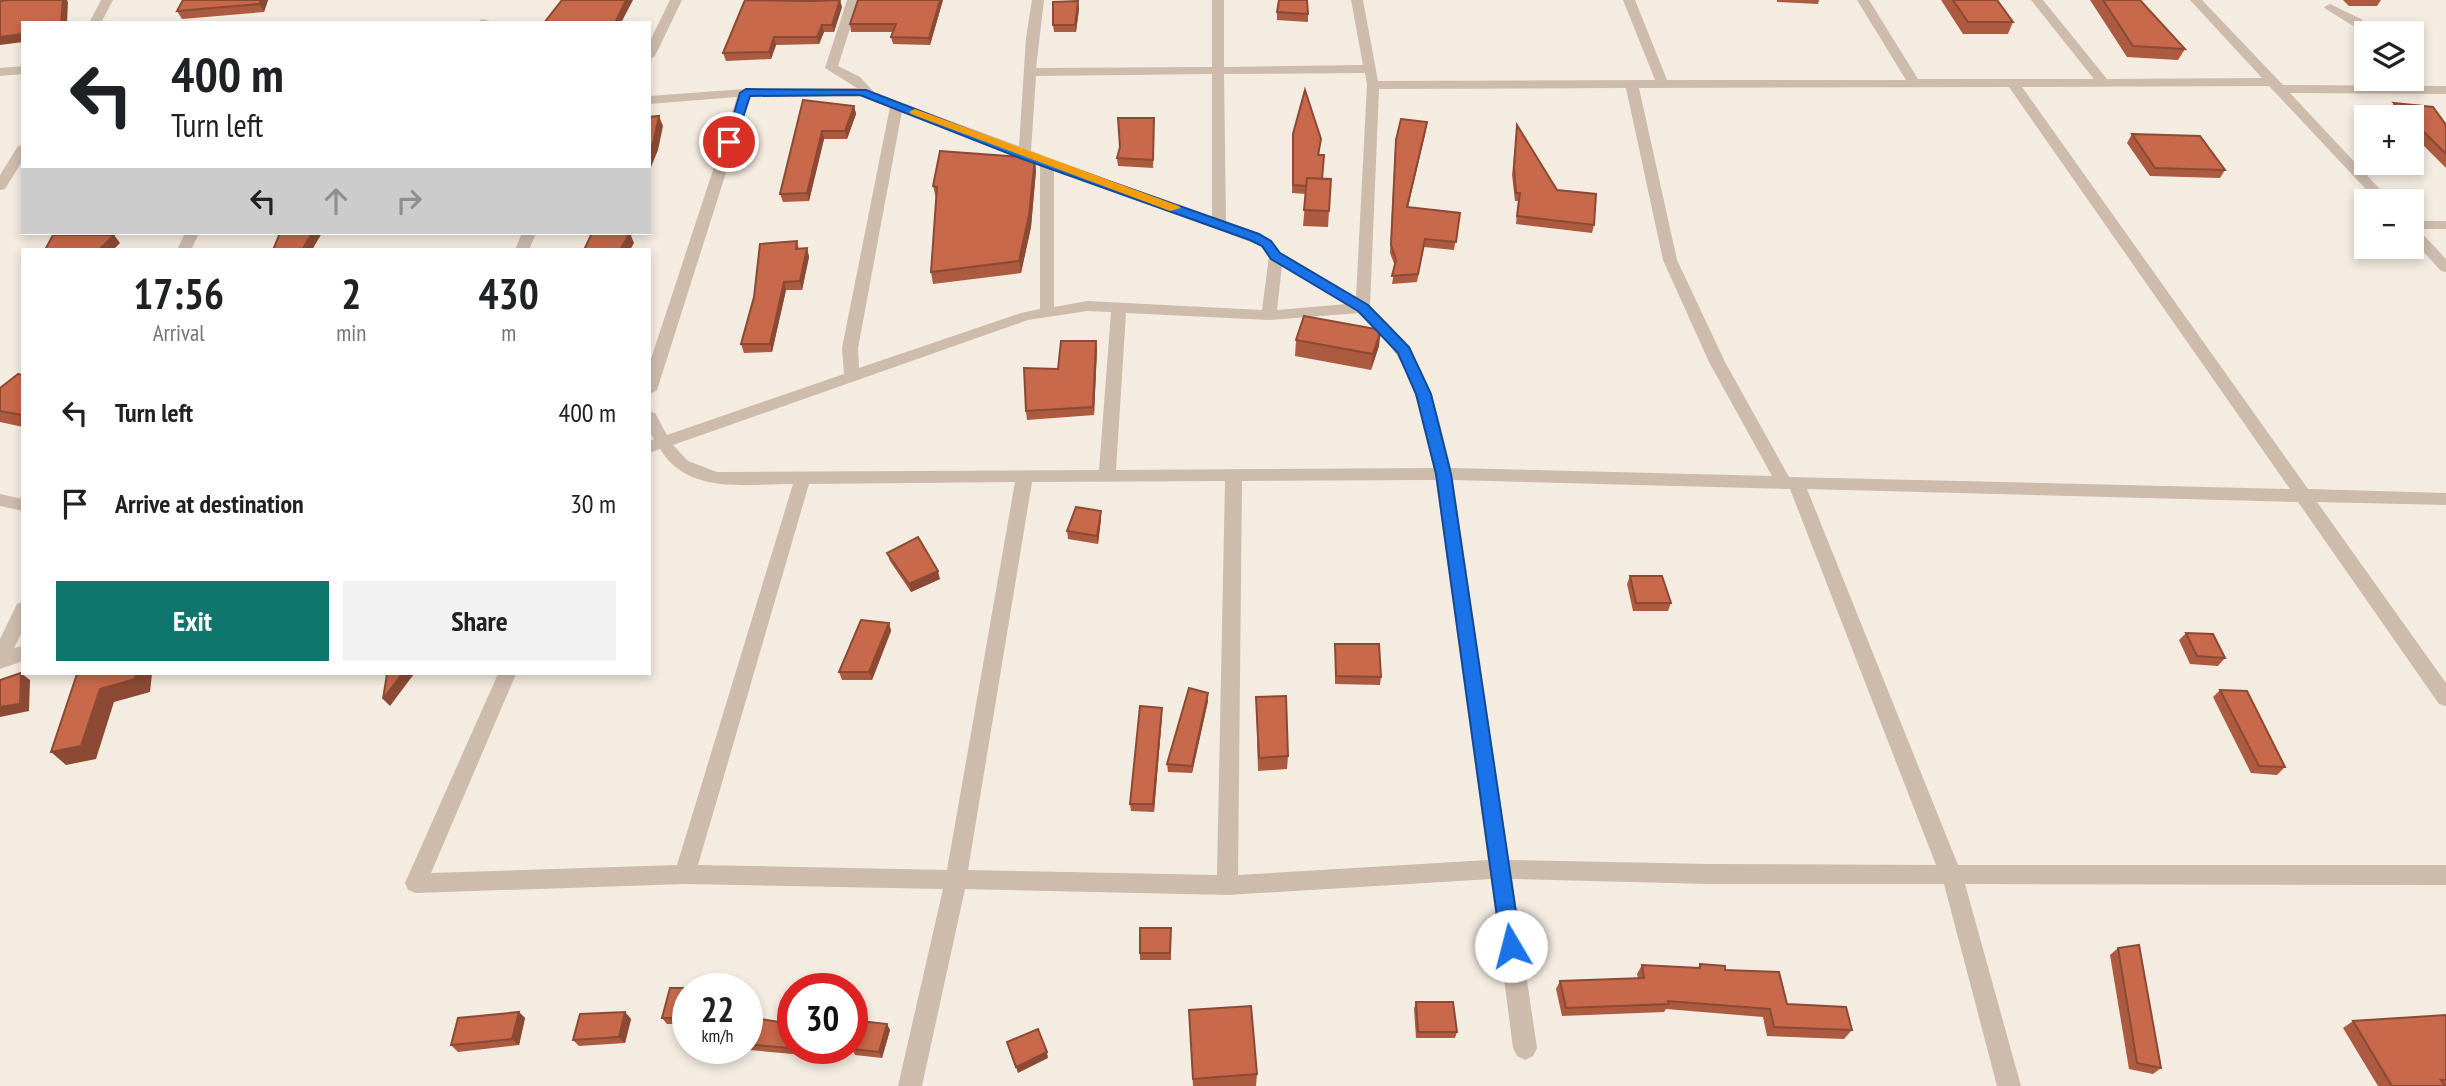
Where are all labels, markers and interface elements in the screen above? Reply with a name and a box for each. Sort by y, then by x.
map controls [2354,21,2424,259]
button: layers [2354,21,2424,91]
text: 400 m [171,42,284,106]
icon: left [56,49,147,140]
text: Turn left [171,104,263,146]
button: + [2354,105,2424,175]
pin [699,112,759,172]
icon: arrive [710,123,748,161]
icon: left [244,182,282,220]
icon: ahead [317,182,355,220]
icon: right [390,182,428,220]
button: − [2354,189,2424,259]
text: 17:56 [133,266,224,321]
text: 2 [341,266,361,321]
text: 430 [479,266,539,321]
text: Arrival [153,318,205,347]
text: min [336,318,366,347]
text: m [501,318,516,347]
icon: left [56,394,94,432]
text: Turn left [115,396,193,429]
text: 400 m [558,396,616,429]
icon: arrive [56,485,94,523]
text: Arrive at destination [115,487,304,520]
text: 30 m [570,487,616,520]
button: Exit [56,581,329,661]
button: Share [343,581,616,661]
position arrow [1474,909,1548,983]
speed limit sign: 30 [777,973,868,1064]
text: 22 [701,986,734,1032]
text: km/h [702,1024,733,1047]

